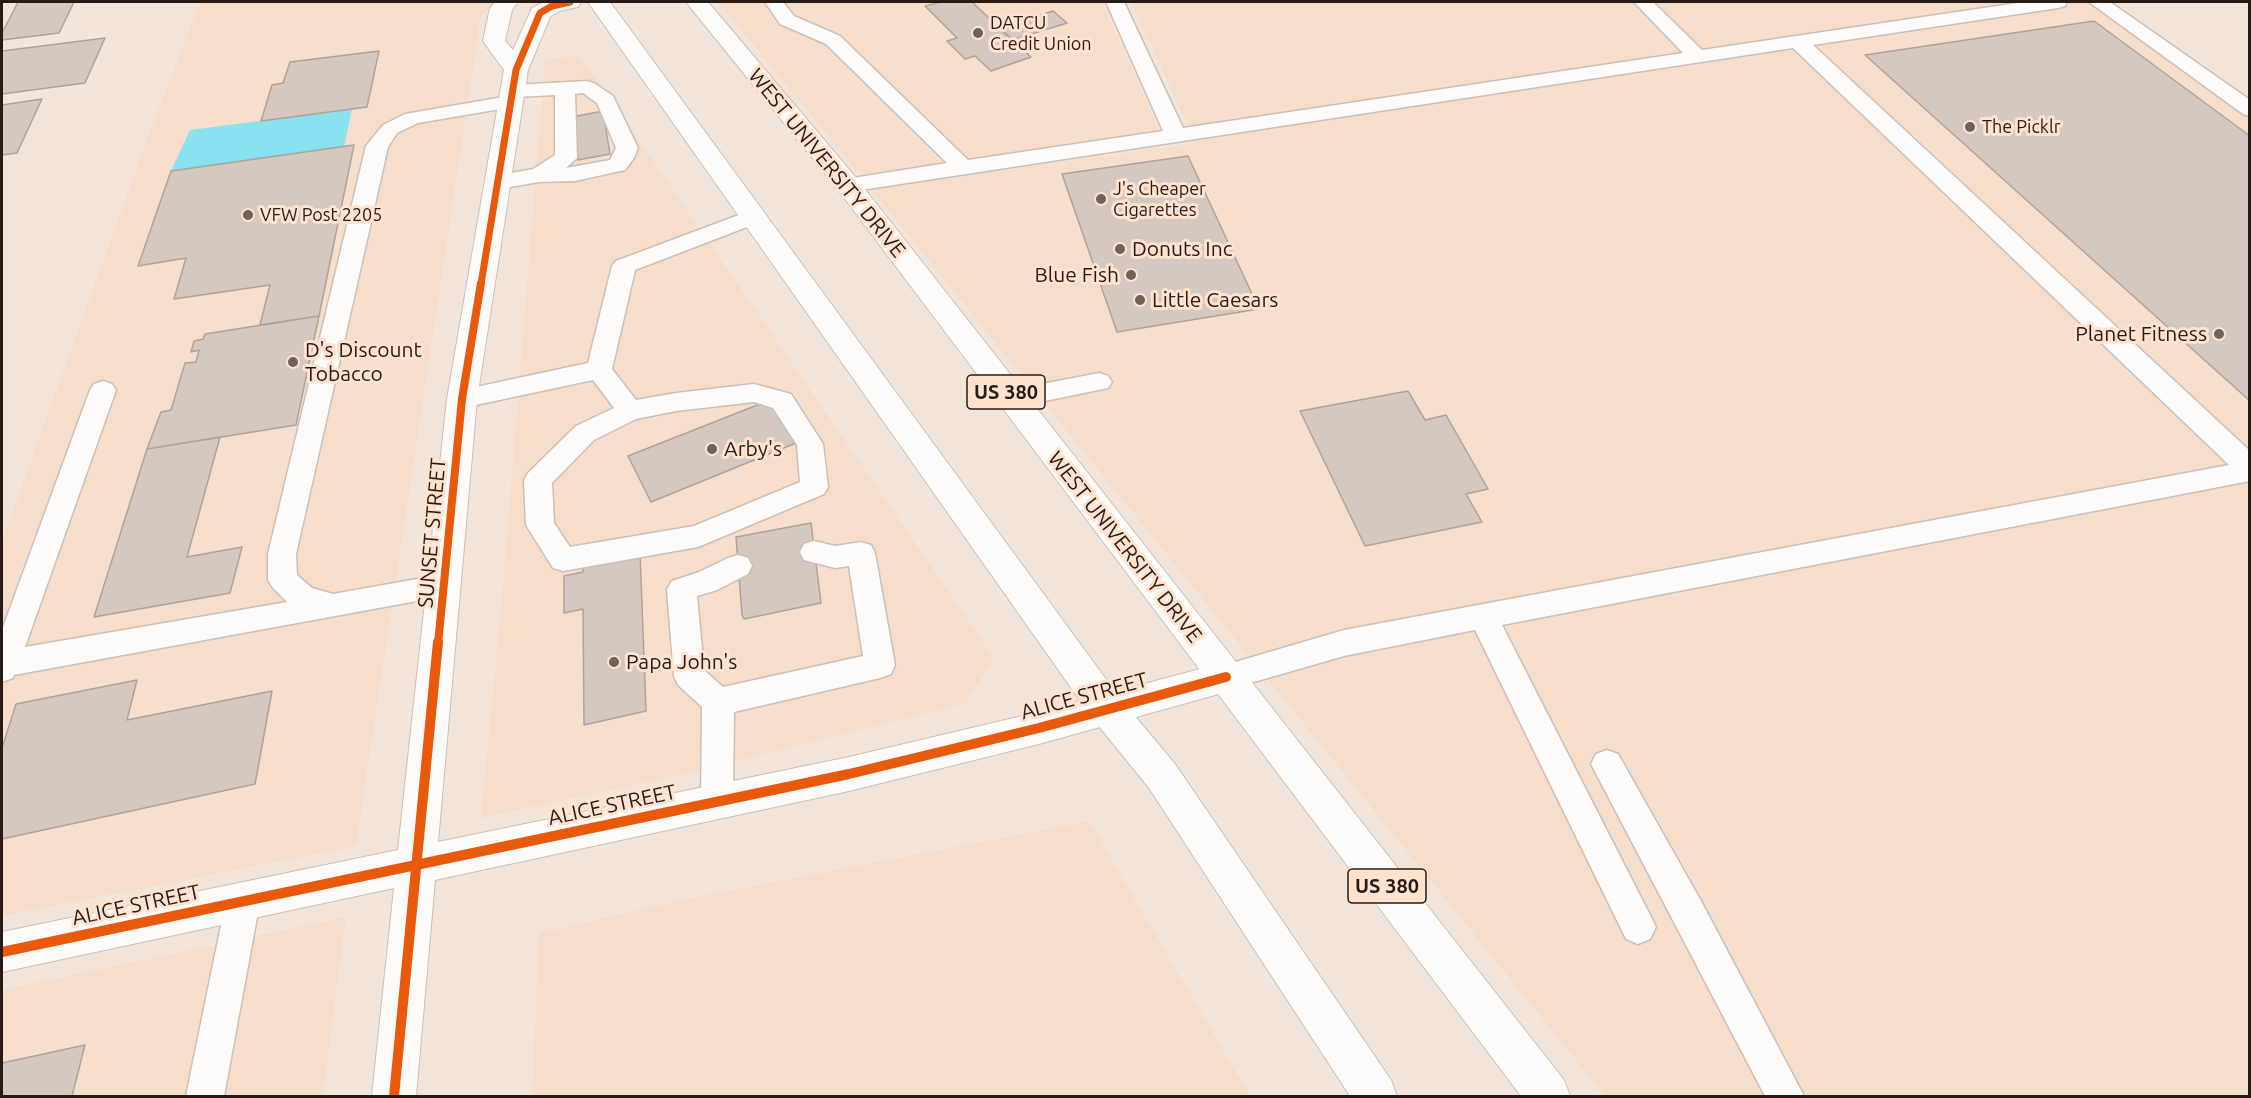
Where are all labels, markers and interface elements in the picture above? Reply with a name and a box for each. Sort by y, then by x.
place label: DATCU Credit Union [990,12,1092,54]
marker: DATCU Credit Union [971,26,985,40]
street label: WEST UNIVERSITY DRIVE [743,64,911,262]
place label: The Picklr [1982,116,2060,138]
marker: The Picklr [1963,120,1977,134]
place label: J's Cheaper Cigarettes [1113,178,1206,220]
marker: J's Cheaper Cigarettes [1094,192,1108,206]
place label: VFW Post 2205 [260,204,382,226]
marker: VFW Post 2205 [241,208,255,222]
place label: Donuts Inc [1132,236,1232,262]
marker: Donuts Inc [1113,242,1127,256]
place label: Blue Fish [1035,262,1119,288]
marker: Blue Fish [1124,268,1138,282]
place label: Little Caesars [1152,287,1278,313]
marker: Little Caesars [1133,293,1147,307]
place label: Planet Fitness [2075,321,2207,347]
marker: Planet Fitness [2212,327,2226,341]
place label: D's Discount Tobacco [305,337,422,387]
marker: D's Discount Tobacco [286,355,300,369]
road number: US 380 [967,375,1045,409]
place label: Arby's [724,436,782,462]
marker: Arby's [705,442,719,456]
street label: WEST UNIVERSITY DRIVE [1043,446,1207,648]
street label: SUNSET STREET [413,457,451,609]
place label: Papa John's [626,649,737,675]
marker: Papa John's [607,655,621,669]
street label: ALICE STREET [1018,667,1150,725]
street label: ALICE STREET [546,779,678,831]
road number: US 380 [1348,869,1426,903]
street label: ALICE STREET [70,879,202,931]

